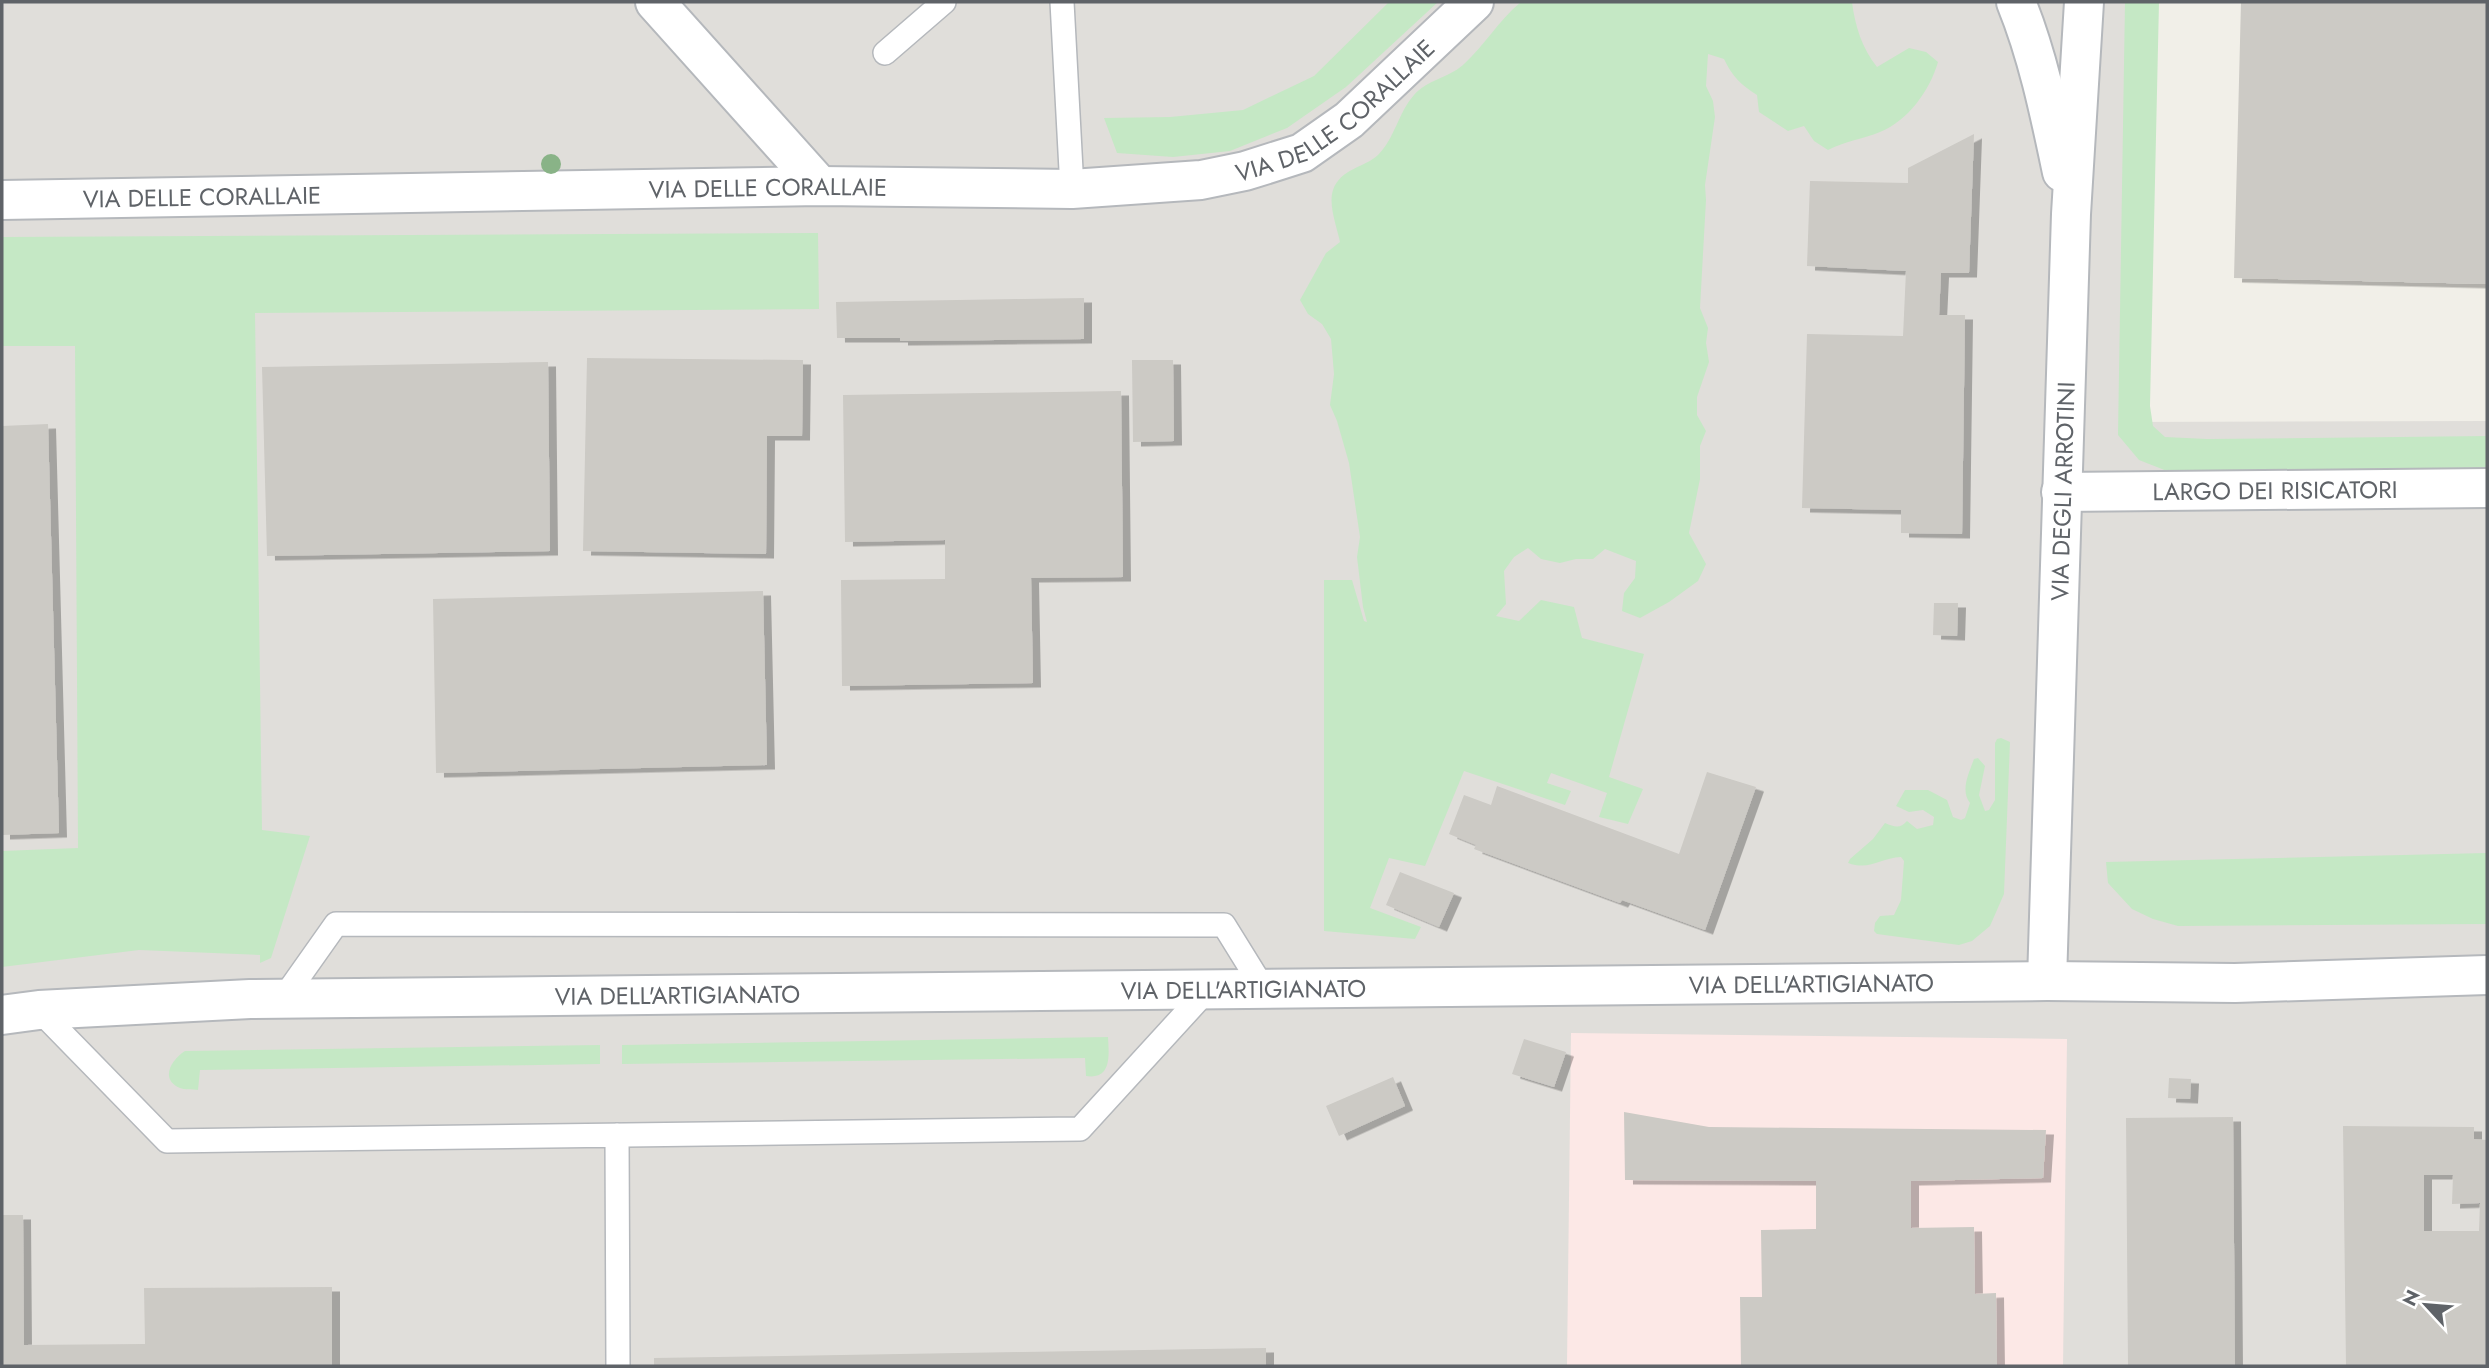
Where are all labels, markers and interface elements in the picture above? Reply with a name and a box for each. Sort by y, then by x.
street label: VIA DELLE CORALLAIE [1232,31,1442,190]
street label: VIA DELLE CORALLAIE [648,168,887,206]
street label: VIA DELLE CORALLAIE [83,177,321,216]
street label: VIA DEGLI ARROTINI [2041,381,2083,601]
street label: LARGO DEI RISICATORI [2152,471,2398,509]
street label: VIA DELL'ARTIGIANATO [1688,965,1934,1002]
street label: VIA DELL'ARTIGIANATO [1120,970,1366,1008]
street label: VIA DELL'ARTIGIANATO [554,976,800,1013]
north arrow [2391,1270,2461,1340]
text: N [2396,1285,2427,1310]

